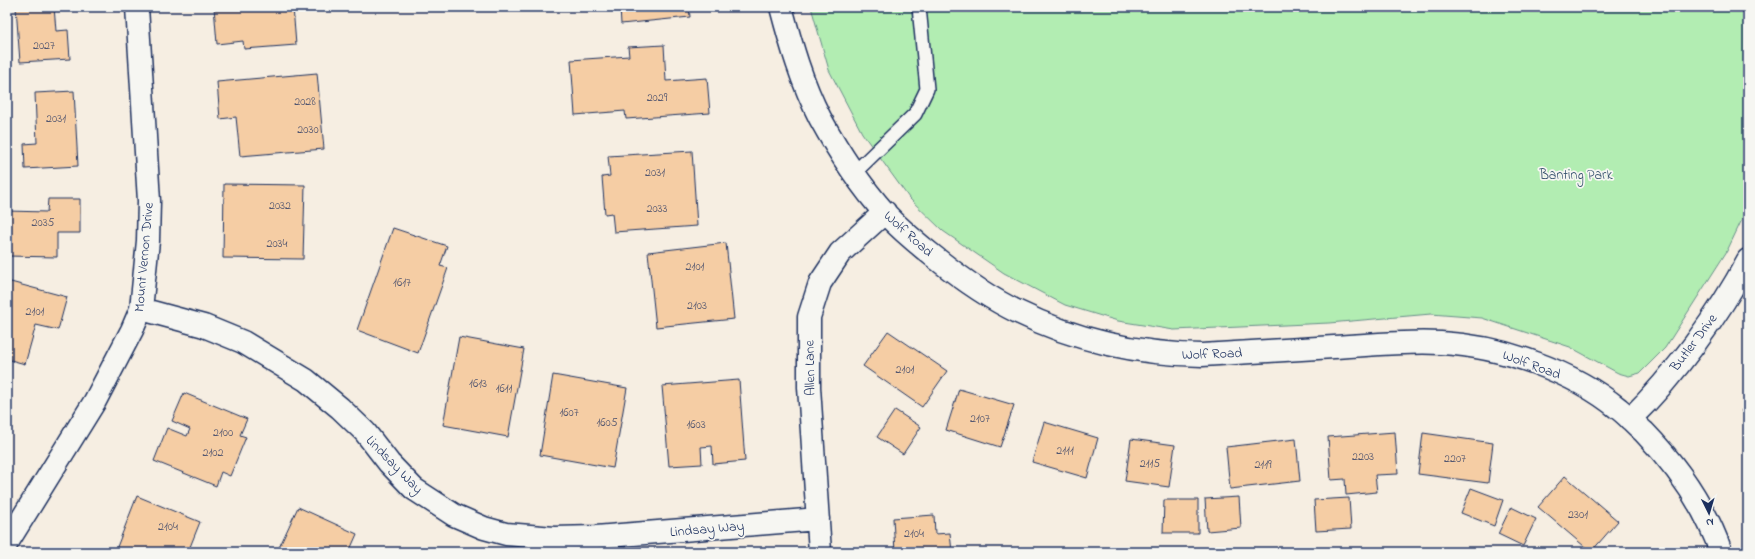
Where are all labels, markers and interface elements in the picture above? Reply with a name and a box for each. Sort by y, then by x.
house number: 2027 [33,37,55,55]
house number: 2029 [647,89,668,107]
house number: 2028 [294,93,316,111]
house number: 2031 [46,110,66,128]
house number: 2030 [297,121,319,139]
house number: 2031 [645,164,665,182]
park label: Banting Park [1538,165,1613,187]
house number: 2032 [269,197,291,215]
house number: 2033 [646,200,668,218]
street label: Mount Vernon Drive [129,201,160,313]
street label: Wolf Road [878,206,938,262]
house number: 2035 [32,214,55,232]
house number: 2034 [266,235,288,253]
house number: 2101 [686,258,705,276]
house number: 1617 [393,274,411,292]
house number: 2103 [687,297,707,315]
house number: 2101 [26,303,45,321]
street label: Butler Drive [1665,309,1723,377]
street label: Allen Lane [800,339,821,396]
street label: Wolf Road [1181,343,1243,366]
street label: Wolf Road [1499,345,1564,386]
house number: 2101 [896,361,915,379]
house number: 1613 [469,375,487,393]
house number: 1611 [496,380,513,398]
house number: 1607 [559,404,579,422]
house number: 2107 [970,410,990,428]
house number: 1605 [596,414,618,432]
house number: 1603 [686,416,706,434]
house number: 2100 [213,424,233,442]
street label: Lindsay Way [360,431,428,500]
house number: 2111 [1056,442,1074,460]
house number: 2102 [203,444,223,462]
house number: 2203 [1352,448,1374,466]
house number: 2207 [1444,450,1466,468]
house number: 2115 [1140,455,1160,473]
house number: 2119 [1254,456,1272,474]
north arrow [1689,493,1729,533]
house number: 2301 [1568,506,1588,524]
text: N [1705,514,1714,530]
street label: Lindsay Way [669,516,746,544]
house number: 2104 [158,518,178,536]
house number: 2104 [904,525,924,543]

